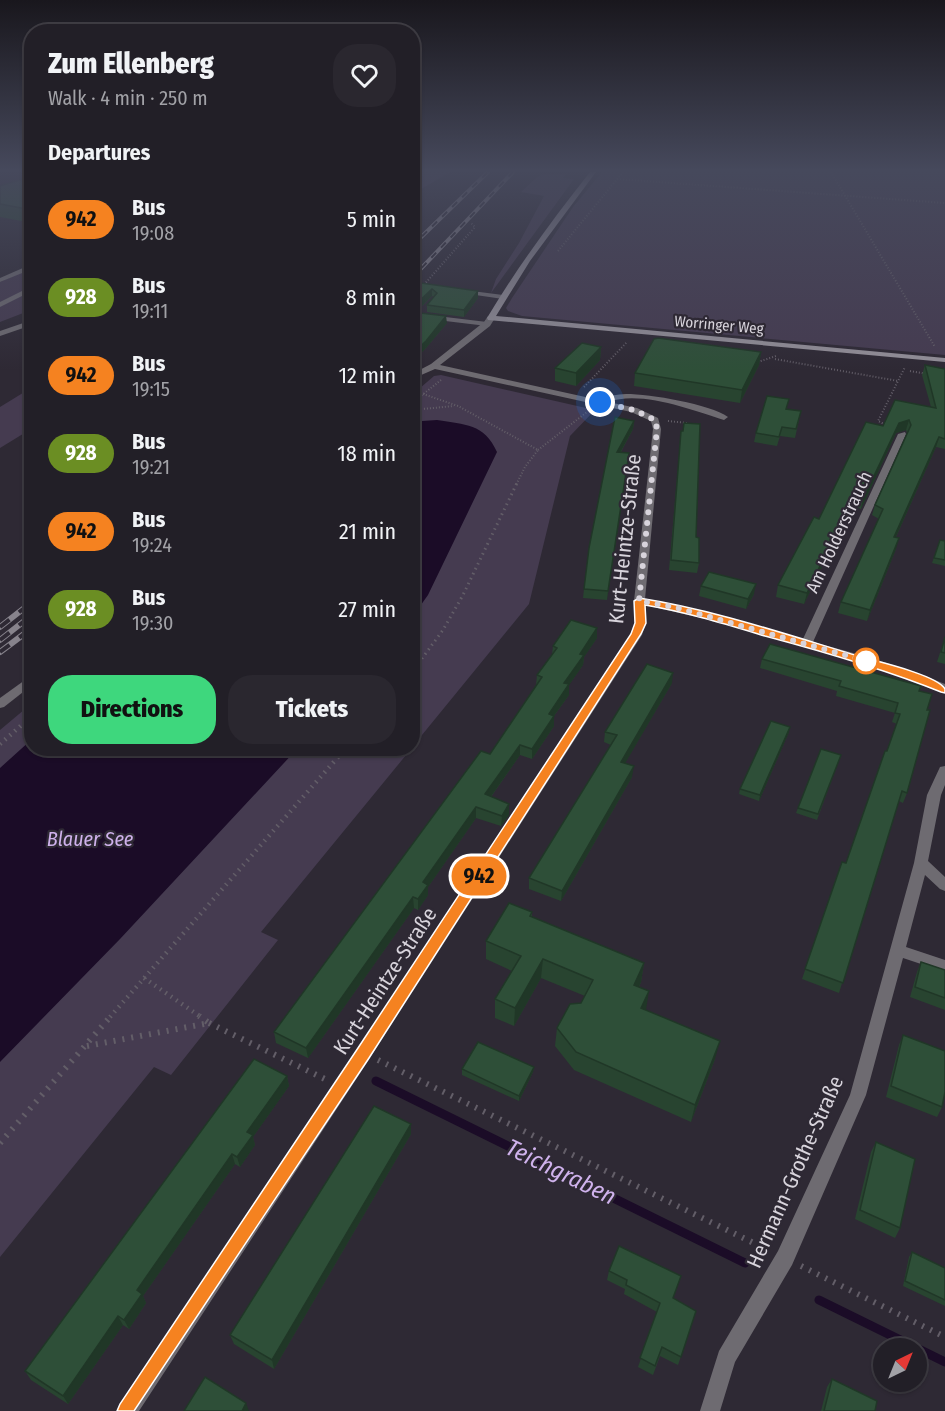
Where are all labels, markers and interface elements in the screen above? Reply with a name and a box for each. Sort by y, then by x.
button: heart [333,44,396,107]
text: Zum Ellenberg [48,47,214,80]
text: Walk · 4 min · 250 m [48,86,208,110]
text: Departures [48,139,150,166]
text: Bus [132,194,165,221]
text: 942 [66,206,96,232]
text: 5 min [347,206,396,233]
text: 19:08 [132,221,174,245]
text: Bus [132,272,165,299]
text: 928 [65,284,97,310]
text: 8 min [346,284,396,311]
text: 19:11 [132,299,168,323]
street label: Worringer Weg [674,312,764,338]
text: Bus [132,350,165,377]
text: 942 [66,362,96,388]
text: 12 min [338,362,396,389]
text: 19:15 [132,377,170,401]
your location [585,387,615,417]
text: Bus [132,428,165,455]
text: 928 [65,440,97,466]
text: 18 min [337,440,396,467]
street label: Kurt-Heintze-Straße [603,453,647,625]
text: 19:21 [132,455,170,479]
street label: Am Holderstrauch [801,468,877,596]
text: Bus [132,506,165,533]
text: 942 [66,518,96,544]
text: 21 min [339,518,396,545]
text: 19:24 [132,533,172,557]
text: Bus [132,584,165,611]
text: 928 [65,596,97,622]
text: 27 min [338,596,396,623]
text: 19:30 [132,611,173,635]
unlabelled marker [853,648,879,674]
button: Directions [48,675,216,744]
button: Tickets [228,675,396,744]
water label: Blauer See [47,827,134,851]
line badge: 942 [444,856,514,896]
text: 942 [464,863,494,889]
street label: Kurt-Heintze-Straße [328,902,442,1060]
street label: Hermann-Grothe-Straße [741,1072,849,1272]
water label: Teichgraben [501,1133,621,1211]
north arrow [873,1338,927,1392]
map controls [873,1338,927,1392]

